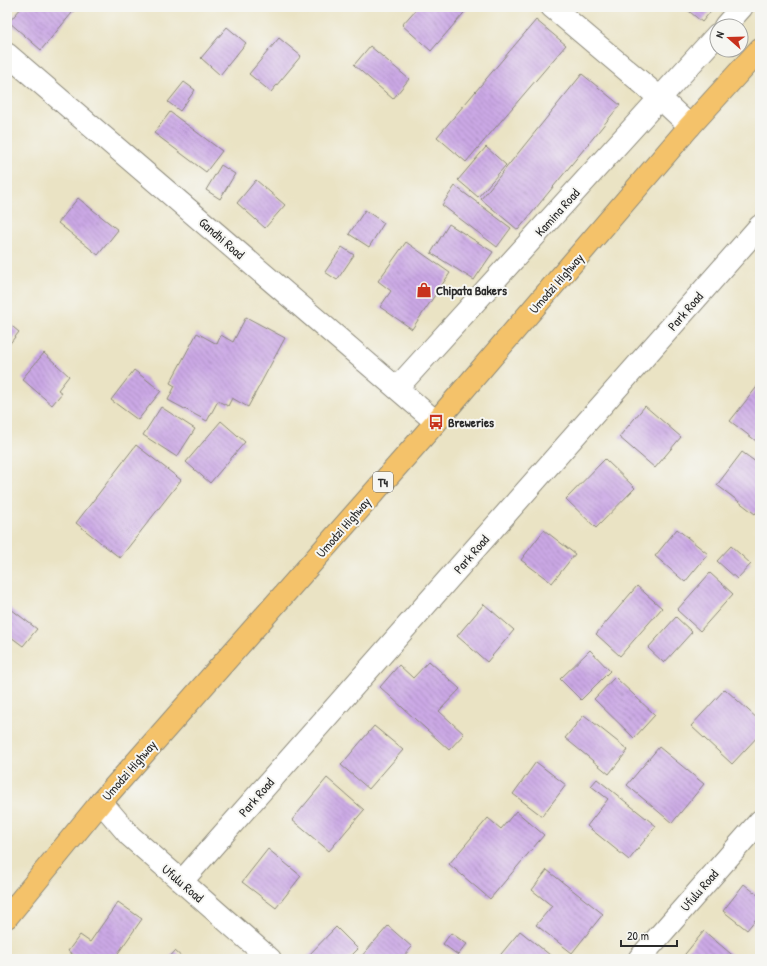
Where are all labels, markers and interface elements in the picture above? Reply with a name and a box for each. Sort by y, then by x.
north arrow [709,18,749,58]
text: N [712,29,727,40]
street label: Kamina Road [531,184,583,240]
street label: Gandhi Road [195,213,249,263]
street label: Umodzi Highway [525,249,588,317]
shop icon: Chipata Bakers [415,281,433,299]
place label: Chipata Bakers [436,281,507,300]
street label: Park Road [663,288,707,334]
bus stop icon: Breweries [427,413,445,431]
place label: Breweries [448,413,494,431]
road number: T4 [373,472,393,492]
street label: Umodzi Highway [312,493,375,561]
street label: Park Road [449,531,493,577]
street label: Umodzi Highway [98,736,161,804]
street label: Park Road [234,774,278,820]
street label: Ufulu Road [158,860,208,906]
street label: Ufulu Road [676,865,722,915]
scale bar [621,922,677,948]
text: 20 m [627,927,649,944]

